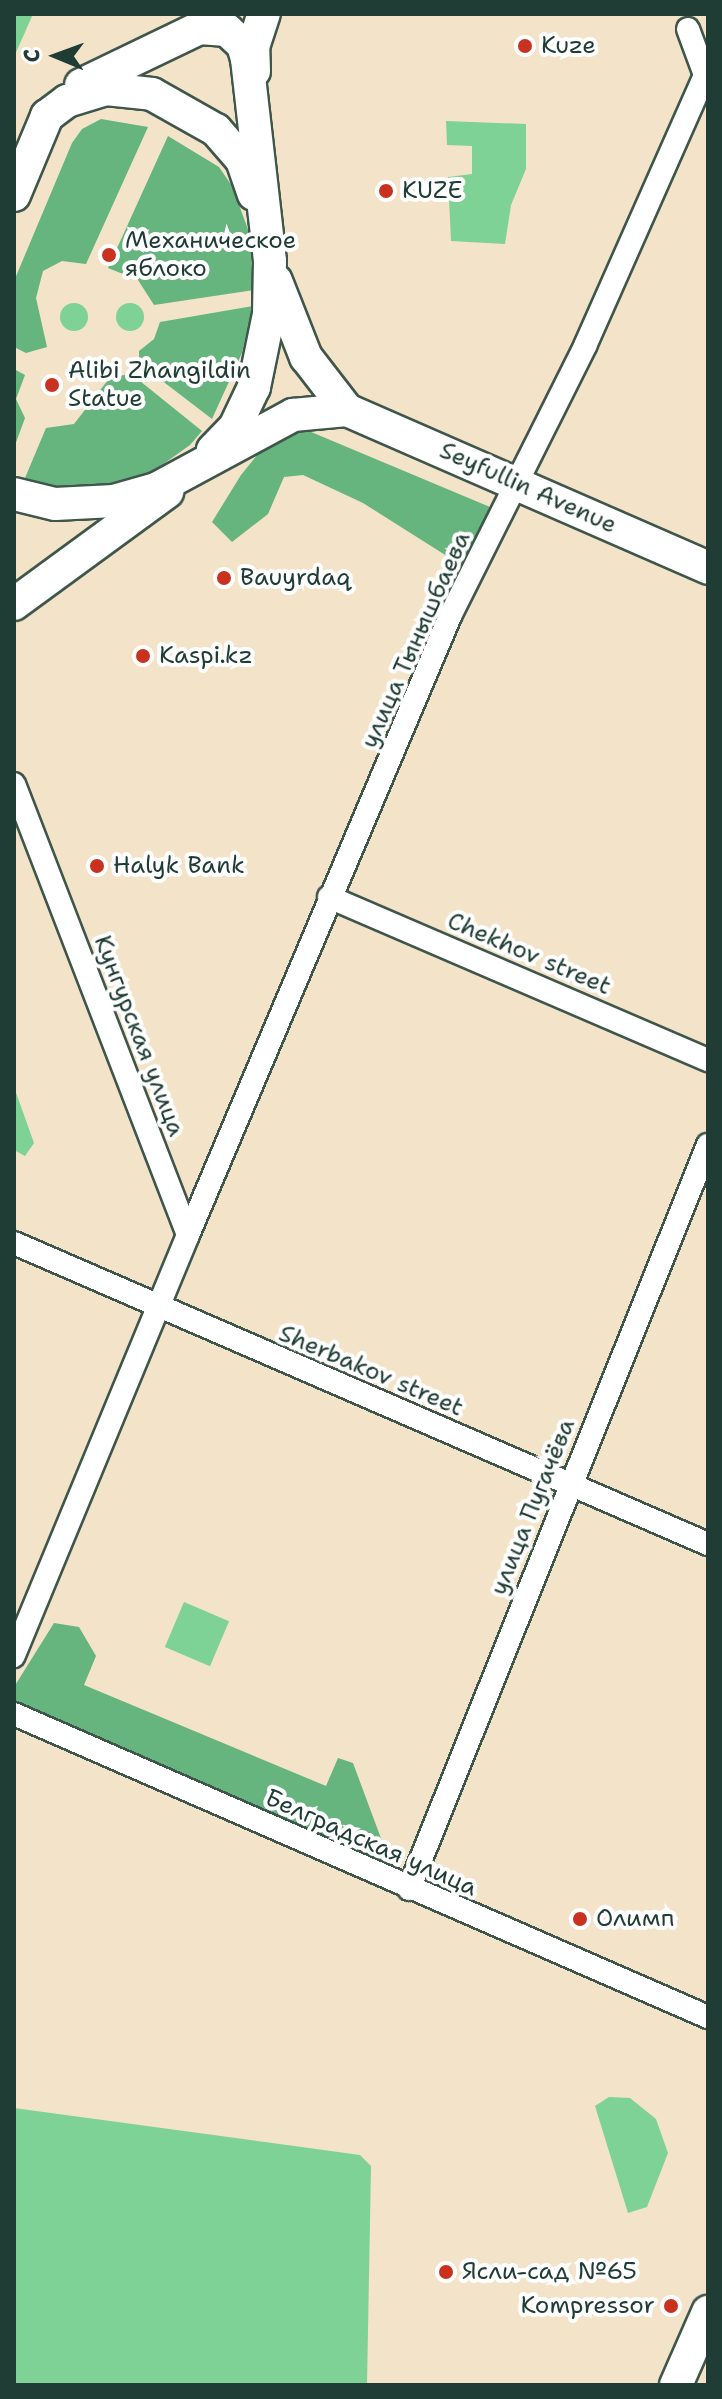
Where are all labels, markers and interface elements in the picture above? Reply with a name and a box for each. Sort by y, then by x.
north arrow [16,16,96,96]
place label: Kuze [541,32,596,60]
marker: Kuze [516,37,534,55]
text: С [17,49,46,63]
place label: KUZE [402,177,462,205]
marker: KUZE [377,182,395,200]
place label: Механическое яблоко [125,227,296,283]
marker: Механическое яблоко [100,246,118,264]
place label: Alibi Zhangildin Statue [68,357,251,413]
marker: Alibi Zhangildin Statue [43,376,61,394]
street label: Seyfullin Avenue [435,436,621,540]
street label: улица Тынышбаева [355,527,477,753]
place label: Bauyrdaq [240,564,350,592]
marker: Bauyrdaq [215,569,233,587]
place label: Kaspi.kz [159,642,253,670]
marker: Kaspi.kz [134,647,152,665]
place label: Halyk Bank [113,852,245,880]
marker: Halyk Bank [88,857,106,875]
street label: Chekhov street [443,907,615,1001]
street label: Кунгурская улица [87,932,191,1140]
street label: Sherbakov street [274,1319,468,1423]
street label: улица Пугачёва [485,1415,581,1599]
street label: Белградская улица [260,1783,482,1903]
place label: Олимп [596,1905,674,1933]
marker: Олимп [571,1910,589,1928]
place label: Ясли-сад №65 [462,2258,637,2286]
marker: Ясли-сад №65 [437,2263,455,2281]
place label: Kompressor [520,2292,655,2320]
marker: Kompressor [662,2297,680,2315]

